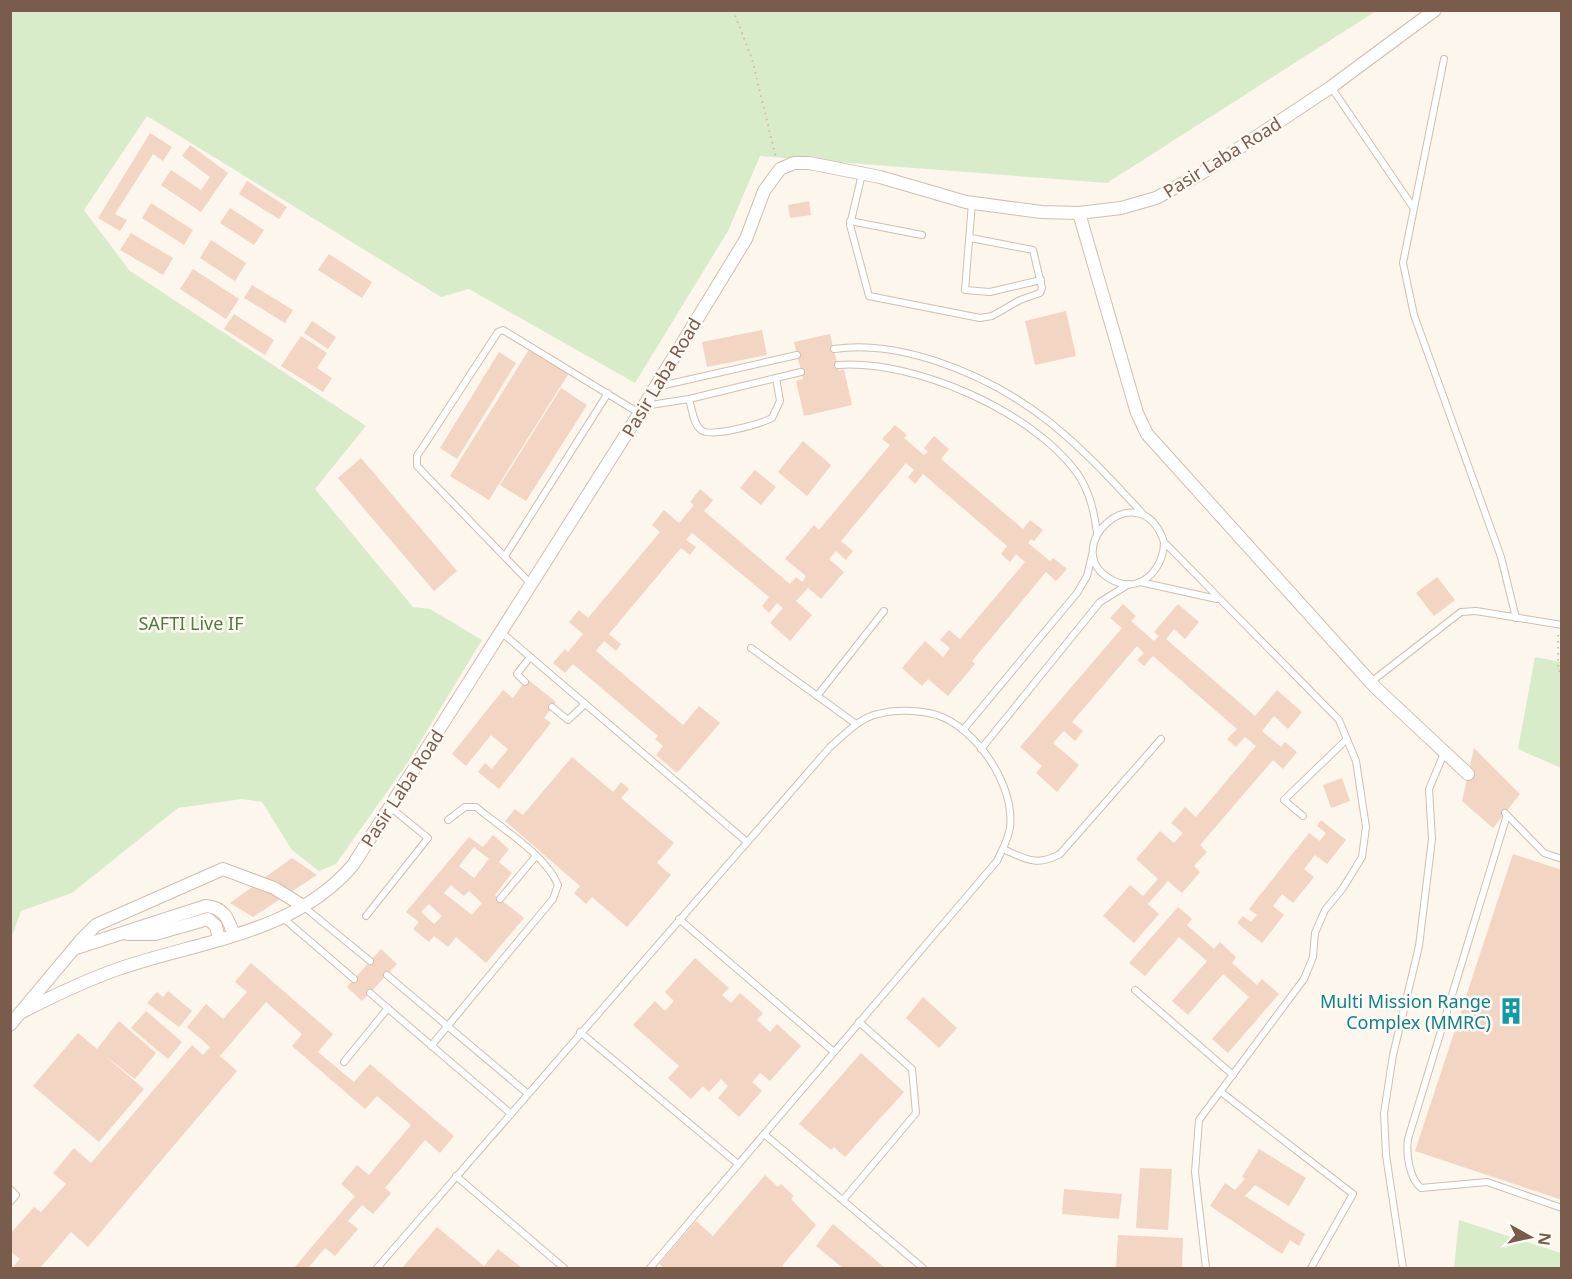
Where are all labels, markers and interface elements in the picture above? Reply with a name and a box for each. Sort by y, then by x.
street label: Pasir Laba Road [1158,111,1286,203]
street label: Pasir Laba Road [616,313,706,441]
park label: SAFTI Live IF [138,611,244,635]
street label: Pasir Laba Road [355,725,449,851]
place label: Multi Mission Range Complex (MMRC) [1320,989,1491,1034]
building icon: Multi Mission Range Complex (MMRC) [1496,996,1526,1026]
north arrow [1500,1207,1560,1267]
text: N [1533,1231,1557,1247]

